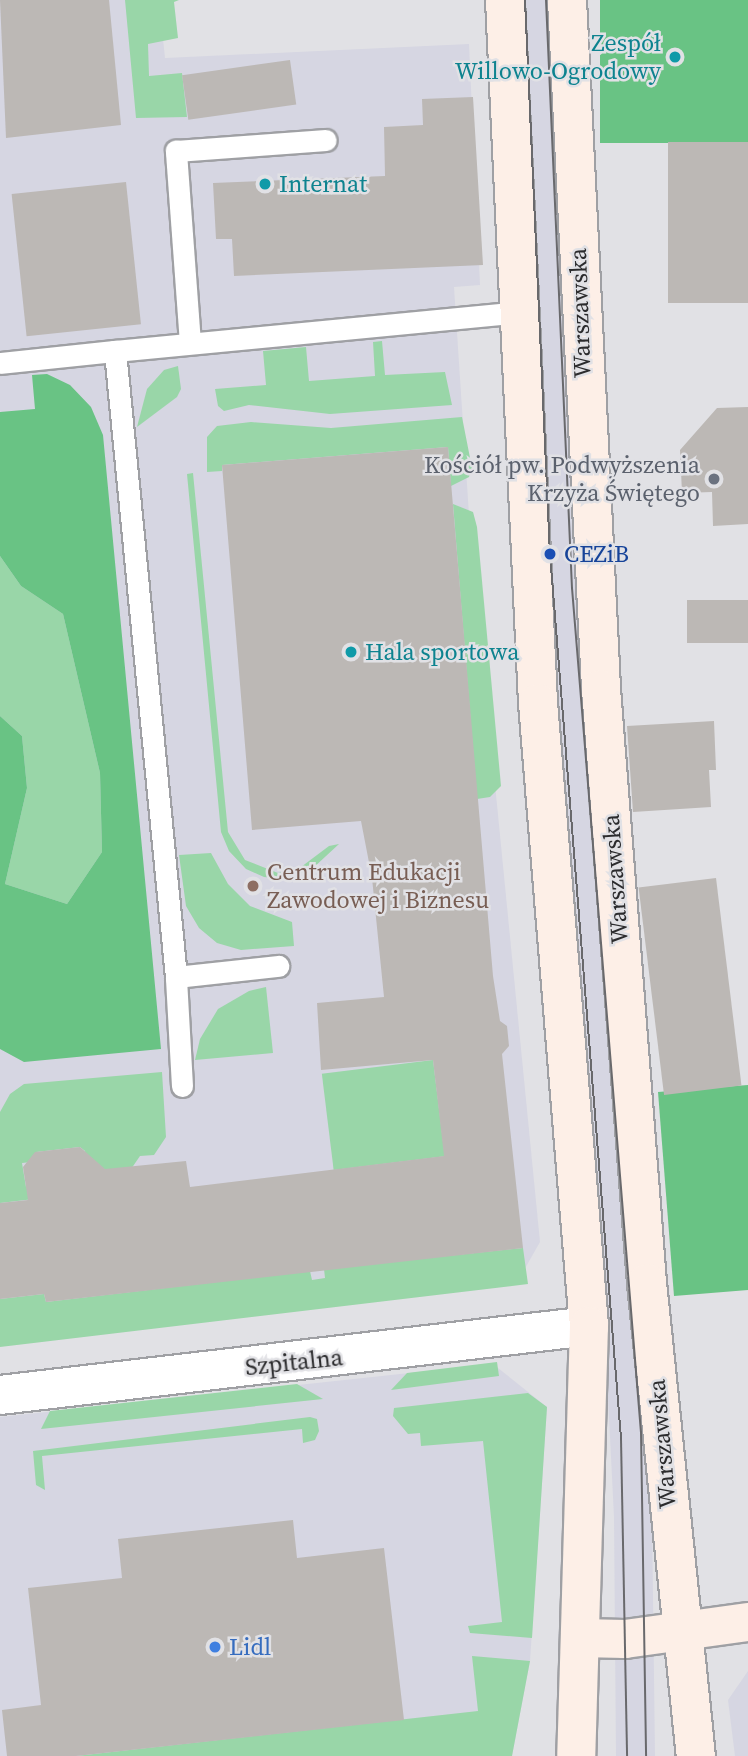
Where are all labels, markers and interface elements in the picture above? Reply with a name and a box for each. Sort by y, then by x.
place label: Zespół Willowo-Ogrodowy [455,29,661,85]
marker: Zespół Willowo-Ogrodowy [667,49,683,65]
place label: Internat [279,170,367,198]
marker: Internat [257,176,273,192]
street label: Warszawska [563,247,597,379]
place label: Kościół pw. Podwyższenia Krzyża Świętego [424,451,700,507]
marker: Kościół pw. Podwyższenia Krzyża Świętego [706,471,722,487]
place label: CEZiB [564,540,629,568]
marker: CEZiB [542,546,558,562]
place label: Hala sportowa [365,638,519,666]
marker: Hala sportowa [343,644,359,660]
street label: Warszawska [596,813,634,945]
place label: Centrum Edukacji Zawodowej i Biznesu [267,858,489,914]
marker: Centrum Edukacji Zawodowej i Biznesu [245,878,261,894]
street label: Szpitalna [244,1343,344,1381]
street label: Warszawska [642,1378,682,1510]
place label: Lidl [229,1633,271,1661]
marker: Lidl [207,1639,223,1655]

